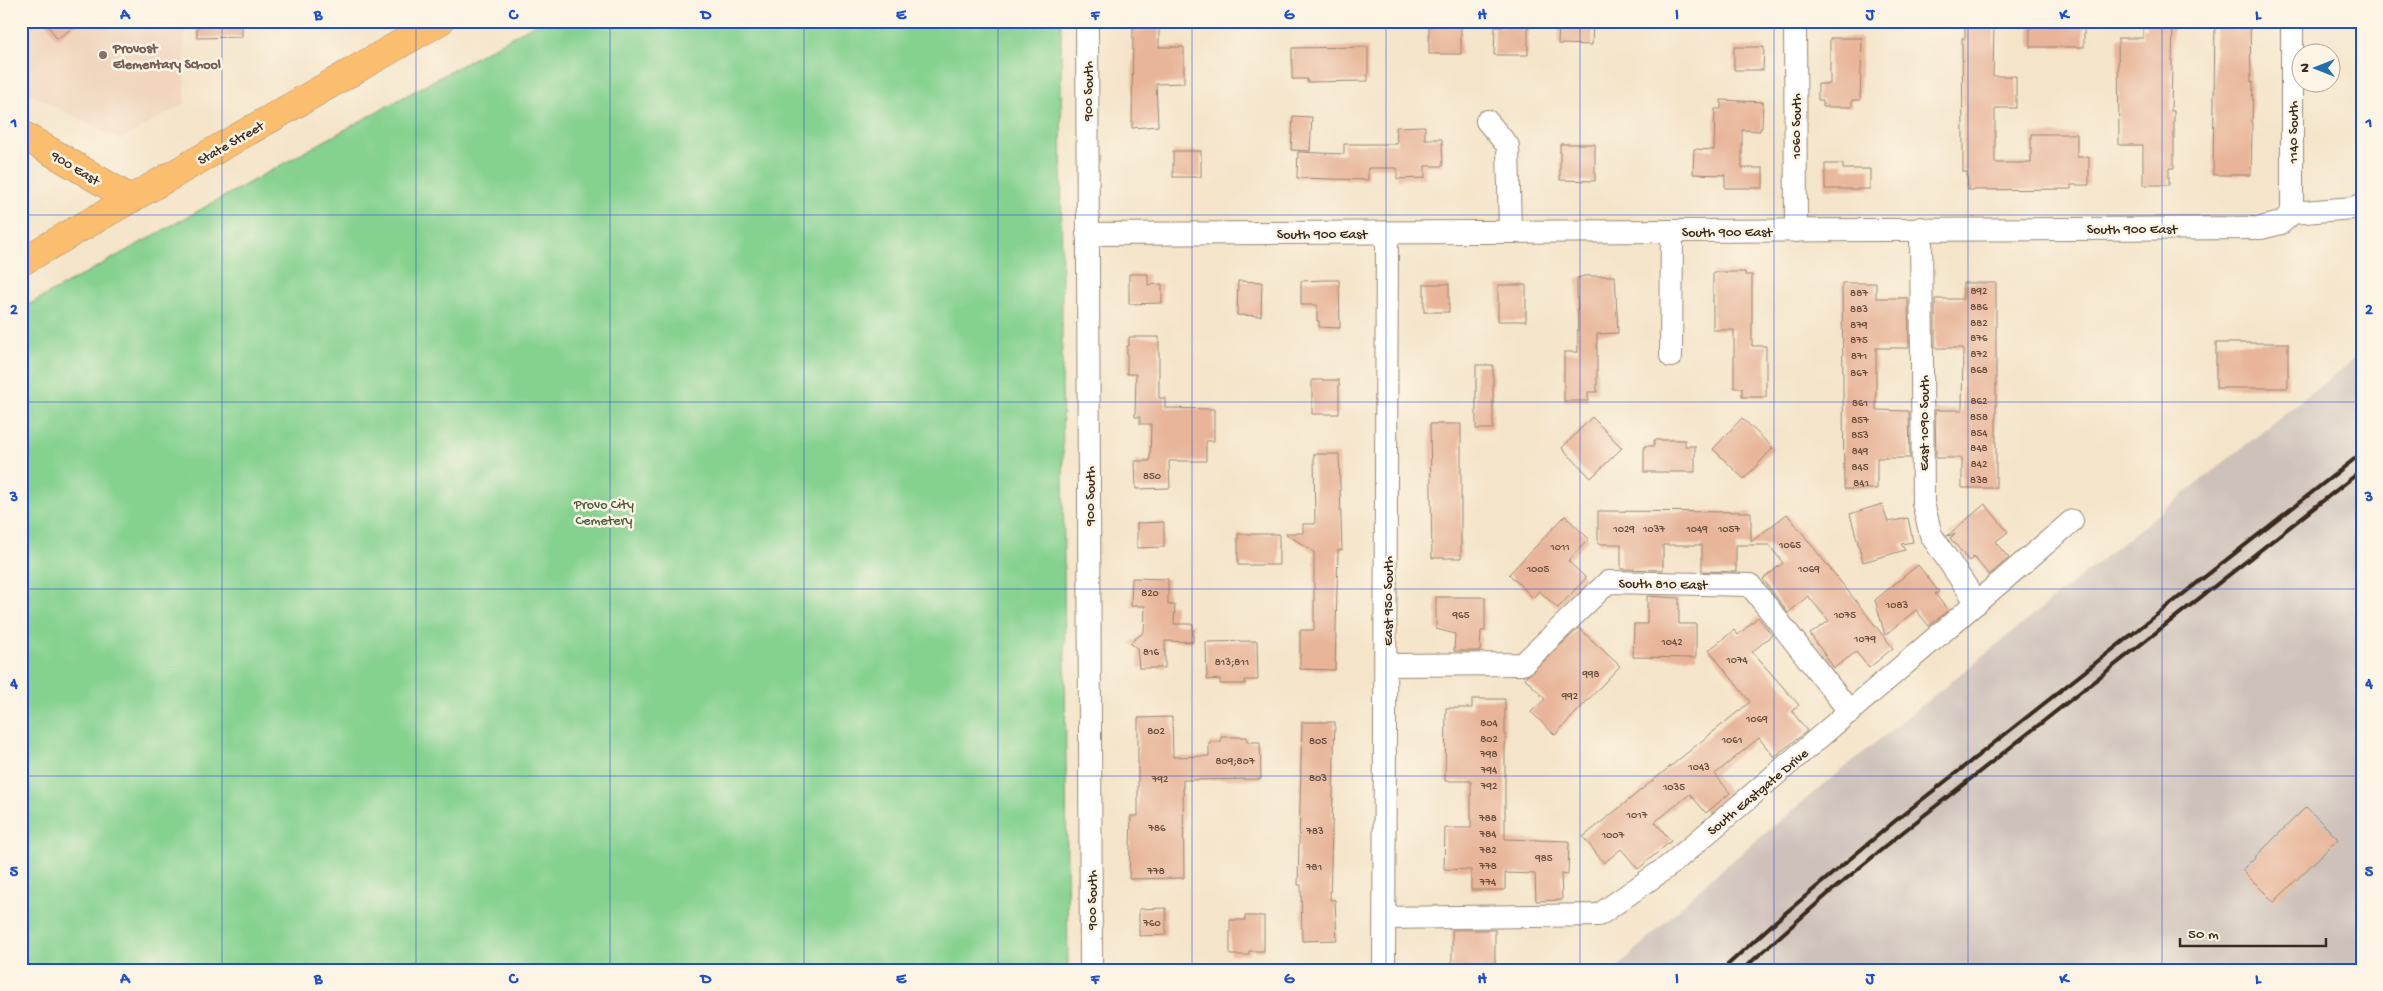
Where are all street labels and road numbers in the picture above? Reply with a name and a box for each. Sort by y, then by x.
street label: 900 South [1081,61,1098,122]
street label: 1060 South [1789,93,1806,160]
street label: 1140 South [2286,100,2303,164]
street label: State Street [195,118,268,170]
street label: 900 East [47,148,103,191]
street label: South 900 East [2087,222,2179,239]
street label: South 900 East [1682,225,1774,242]
street label: South 900 East [1277,227,1369,244]
street label: East 1090 South [1917,374,1934,471]
street label: 900 South [1083,466,1100,527]
street label: East 950 South [1381,556,1398,646]
street label: South 810 East [1618,576,1709,595]
street label: South Eastgate Drive [1705,745,1813,840]
street label: 900 South [1085,870,1102,931]

